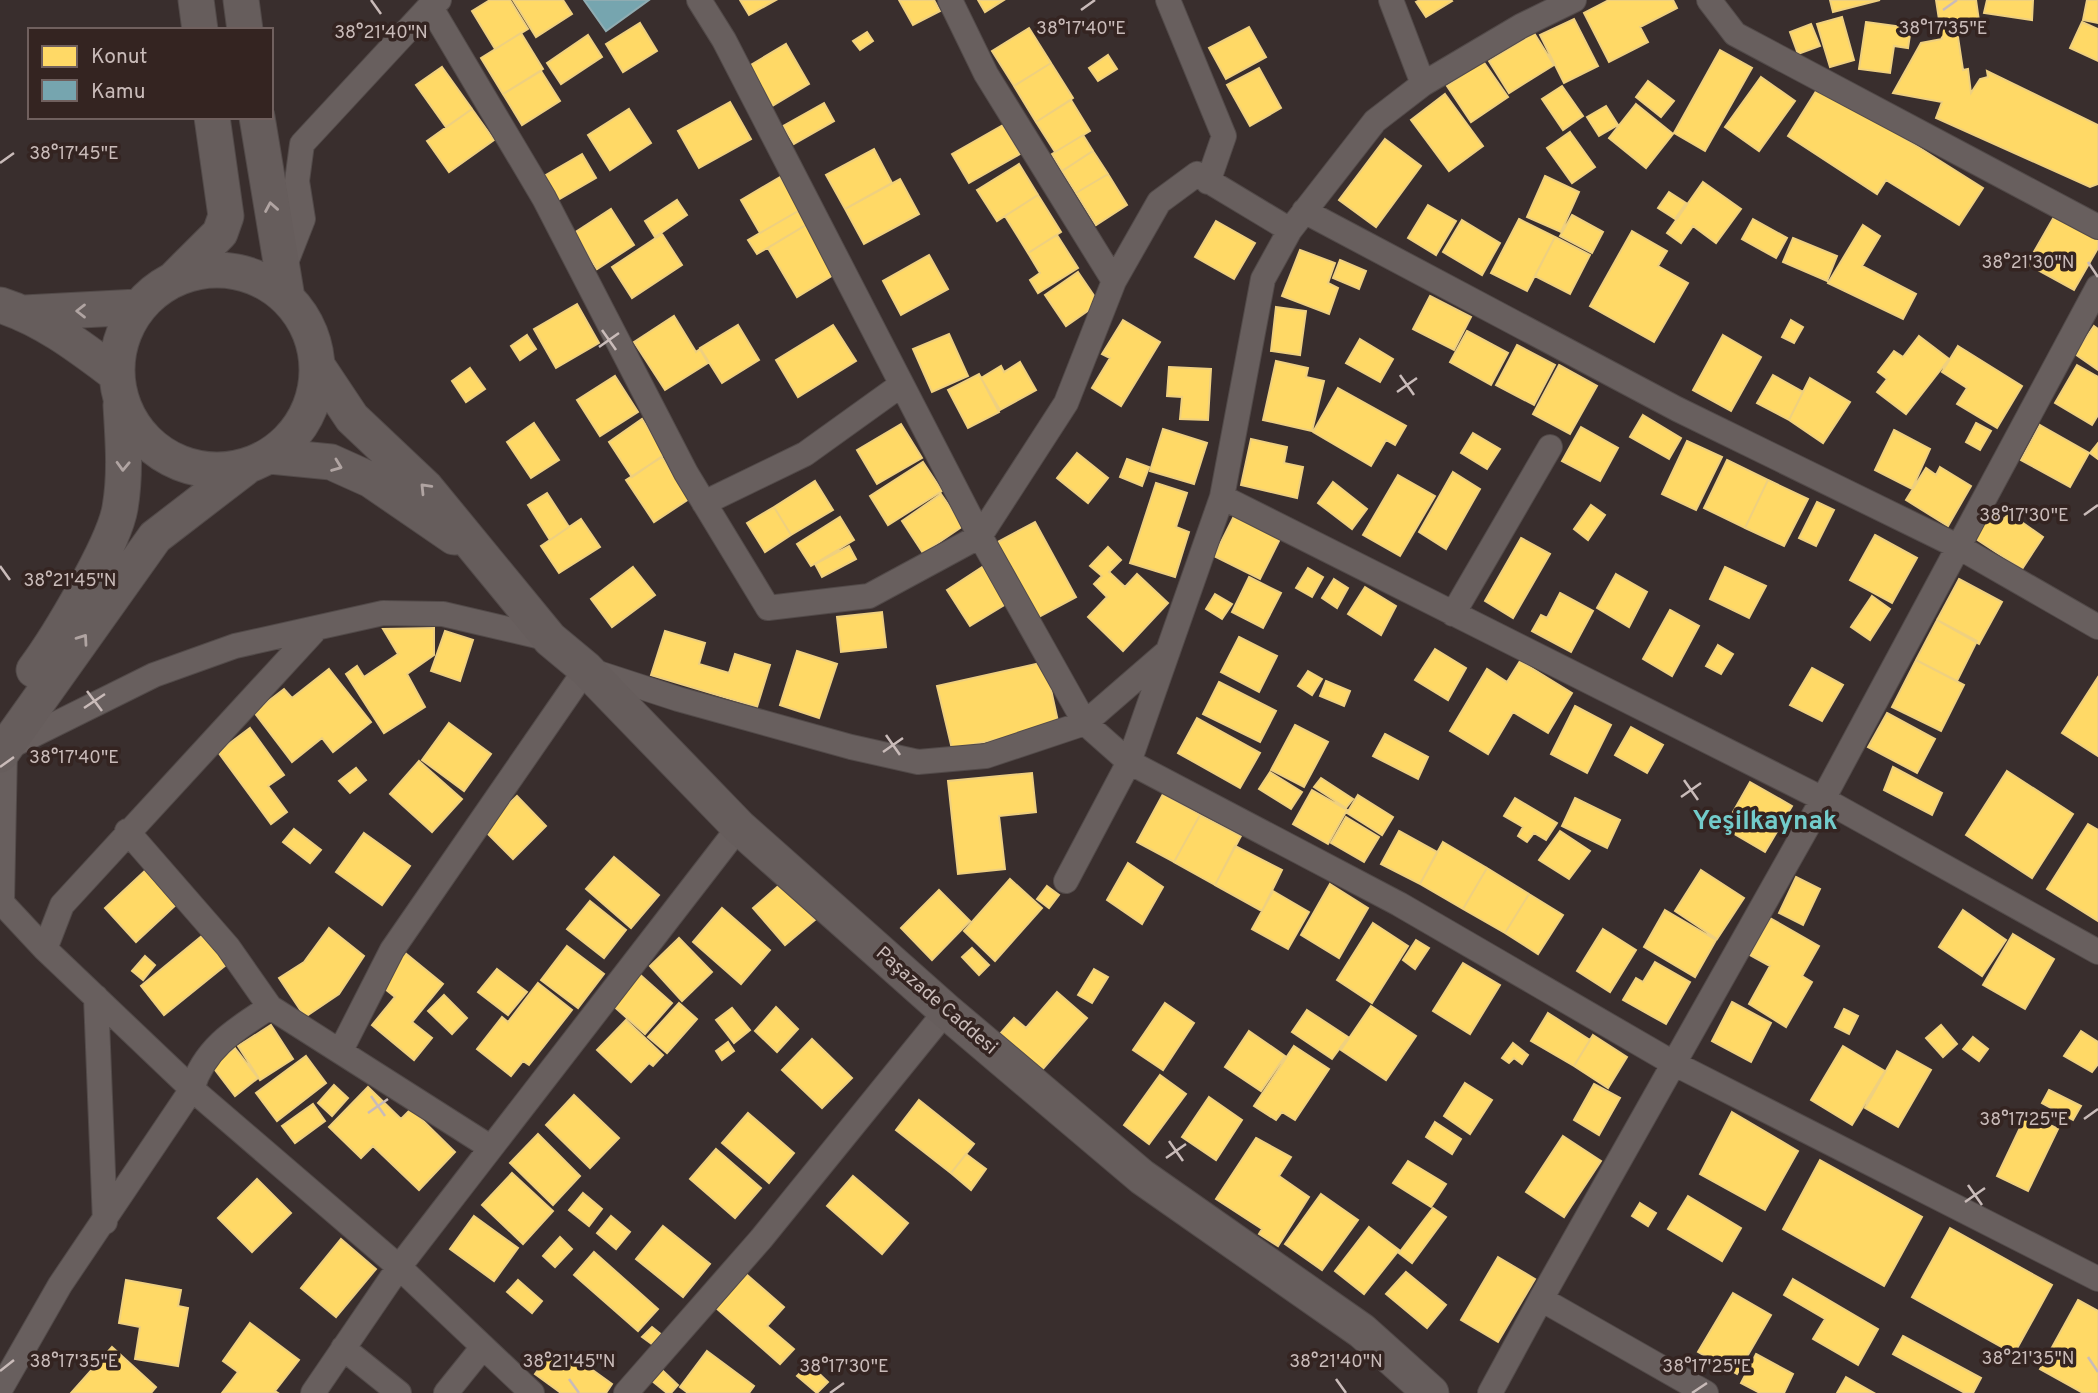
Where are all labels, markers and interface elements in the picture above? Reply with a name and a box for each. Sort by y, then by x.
text: 38°17'40"E [1036,18,1126,41]
text: 38°17'35"E [1898,18,1988,41]
text: 38°21'40"N [334,22,428,45]
legend [28,28,273,119]
text: Konut [91,44,148,71]
text: Kamu [91,79,145,106]
text: 38°17'45"E [29,143,119,166]
one-way arrow [264,201,279,213]
text: 38°21'30"N [1982,252,2075,275]
one-way arrow [75,303,86,319]
one-way arrow [330,457,342,471]
one-way arrow [116,461,131,472]
one-way arrow [421,483,434,496]
text: 38°17'30"E [1979,505,2069,528]
text: 38°21'45"N [23,570,117,593]
one-way arrow [74,634,87,647]
text: 38°17'40"E [29,747,119,770]
district label: Yeşilkaynak [1692,806,1838,839]
street label: Paşazade Caddesi [870,942,1002,1060]
text: 38°17'25"E [1979,1109,2069,1132]
text: 38°21'35"N [1982,1348,2074,1371]
text: 38°17'35"E [29,1351,119,1374]
text: 38°21'45"N [522,1351,616,1374]
text: 38°21'40"N [1289,1351,1383,1374]
text: 38°17'30"E [799,1356,889,1379]
text: 38°17'25"E [1662,1356,1752,1379]

